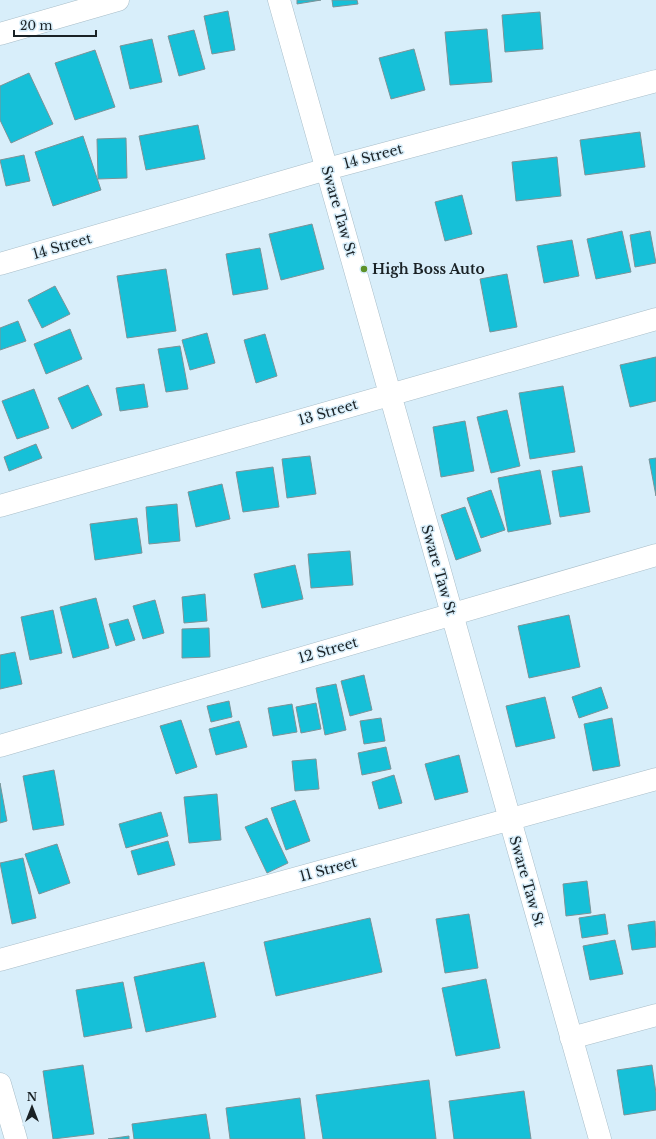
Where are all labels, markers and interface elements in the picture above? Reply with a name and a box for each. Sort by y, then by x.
scale bar [14,12,96,38]
text: 20 m [20,18,52,33]
street label: 14 Street [341,139,405,173]
street label: Sware Taw St [317,164,361,259]
street label: 14 Street [30,229,94,263]
place label: High Boss Auto [372,260,485,278]
marker: High Boss Auto [359,264,369,274]
street label: 13 Street [296,395,360,429]
street label: Sware Taw St [417,523,461,618]
street label: 12 Street [296,633,360,667]
street label: Sware Taw St [505,834,549,929]
street label: 11 Street [297,853,359,885]
north arrow [12,1087,52,1127]
text: N [27,1090,38,1104]

